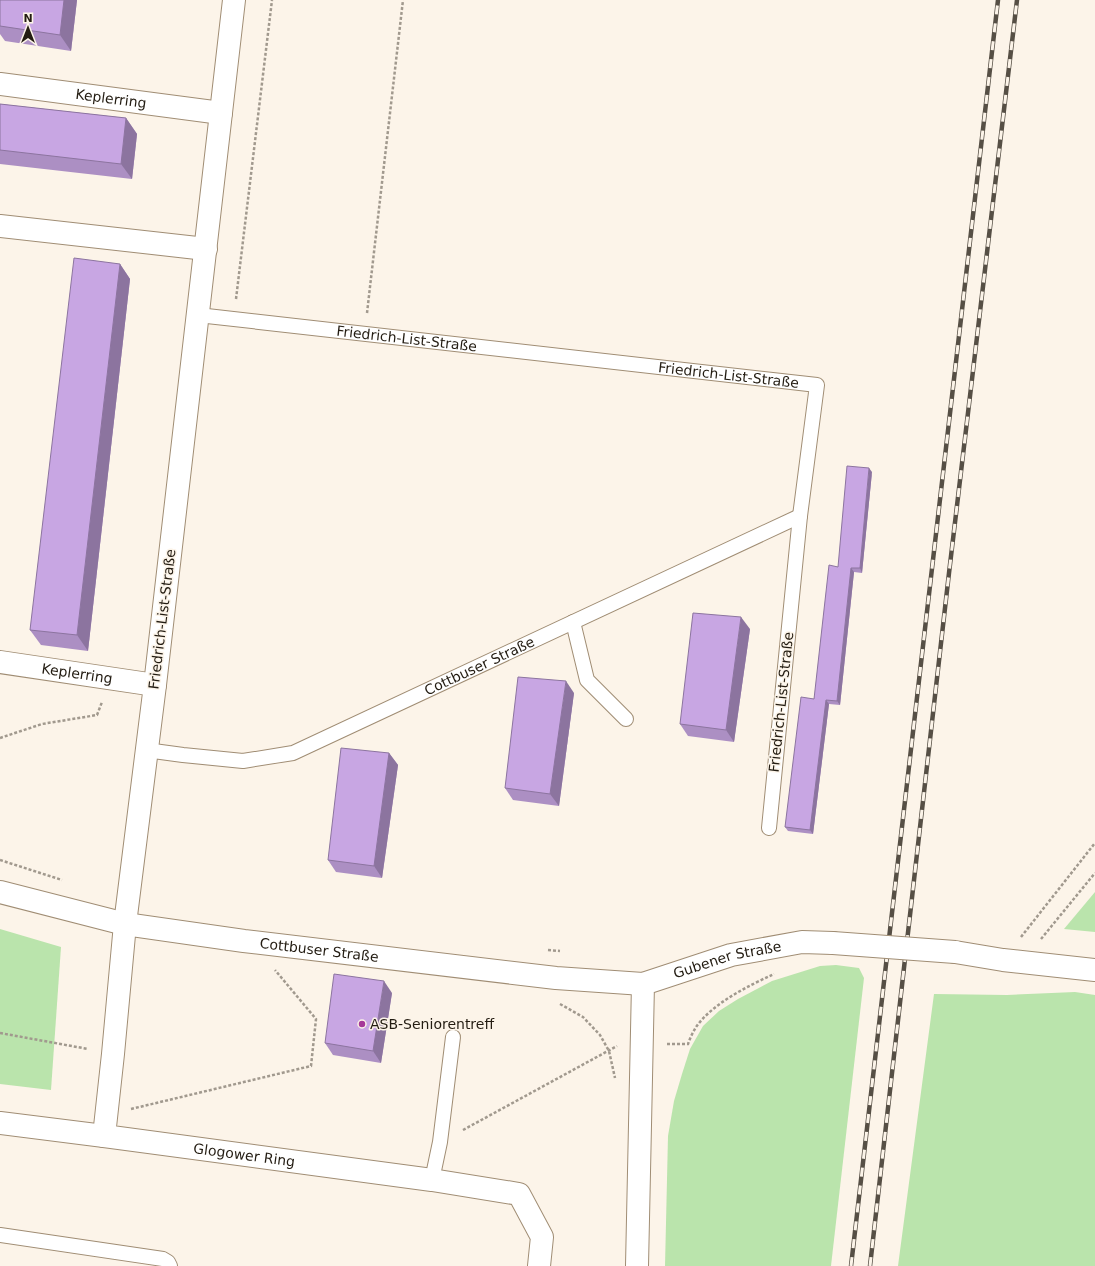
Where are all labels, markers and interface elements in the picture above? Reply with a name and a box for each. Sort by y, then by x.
north arrow [8,8,48,48]
text: N [23,12,33,25]
street label: Keplerring [75,86,148,111]
street label: Friedrich-List-Straße [336,323,478,354]
street label: Friedrich-List-Straße [658,359,800,391]
street label: Friedrich-List-Straße [145,548,179,690]
street label: Friedrich-List-Straße [766,631,796,773]
street label: Cottbuser Straße [422,633,537,698]
street label: Keplerring [41,660,114,687]
street label: Cottbuser Straße [259,935,379,965]
street label: Gubener Straße [671,938,782,981]
place label: ASB-Seniorentreff [370,1016,494,1032]
marker: ASB-Seniorentreff [357,1019,367,1029]
street label: Glogower Ring [192,1140,296,1170]

